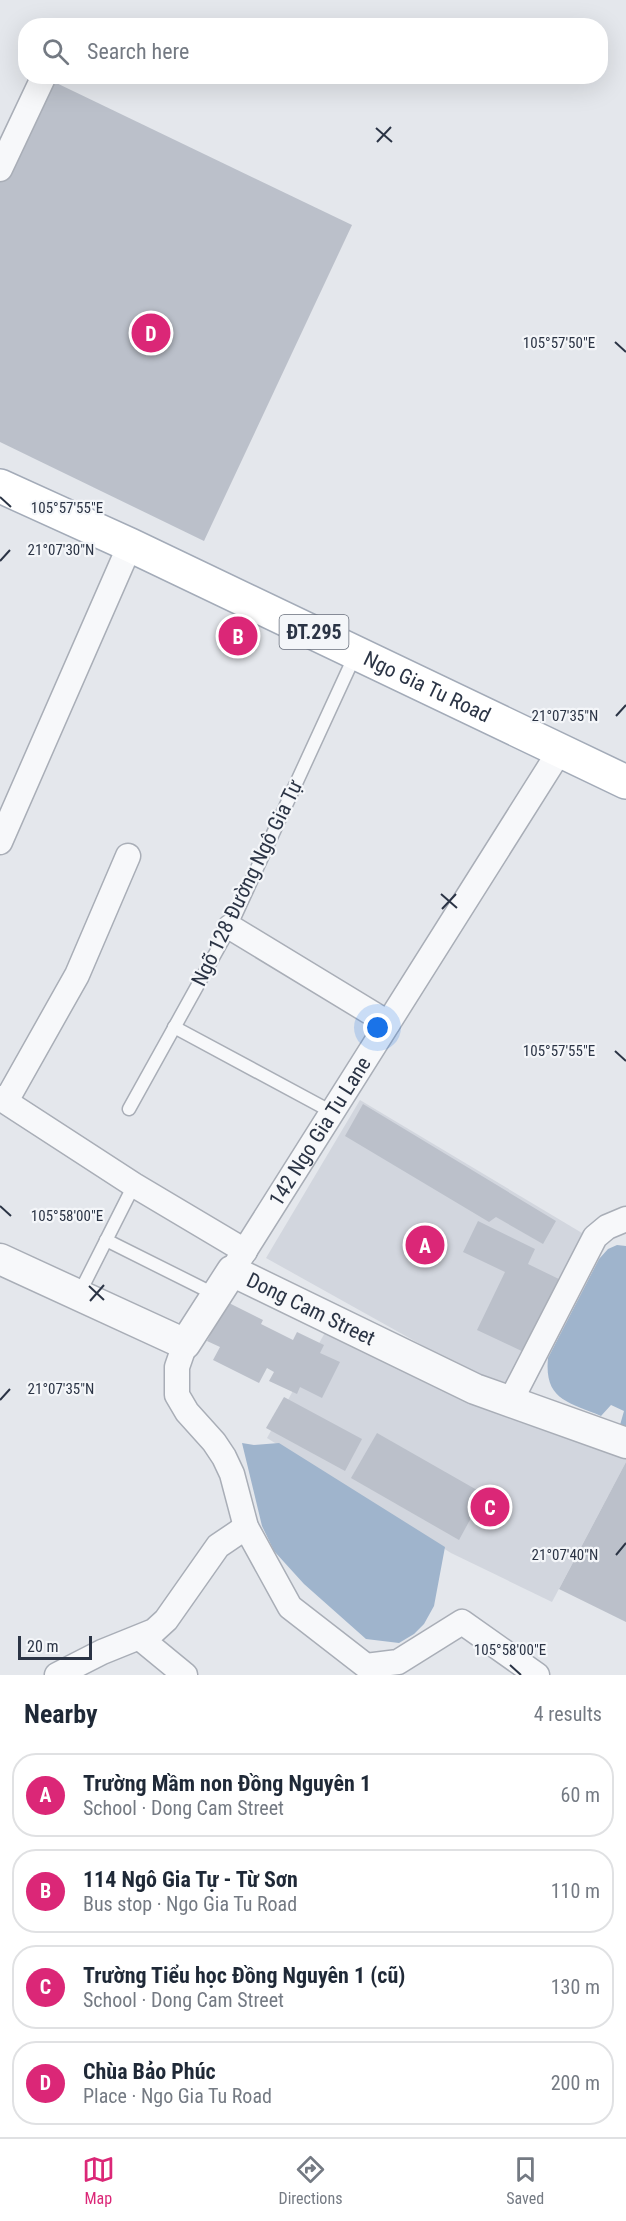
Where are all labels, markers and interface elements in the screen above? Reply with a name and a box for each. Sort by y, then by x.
search box [18,18,608,84]
icon: search [39,35,72,68]
text: Search here [87,39,189,64]
pin: D [132,310,170,356]
text: 105°57'50"E [523,334,595,352]
text: 105°57'55"E [31,499,103,517]
text: 21°07'30"N [28,541,94,559]
pin: B [218,614,258,658]
road number: ĐT.295 [280,615,348,649]
street label: Ngo Gia Tu Road [360,646,494,727]
text: 21°07'35"N [532,707,598,725]
street label: Ngõ 128 Đường Ngô Gia Tự [187,776,308,990]
your location [363,1013,392,1042]
text: 105°57'55"E [523,1042,595,1060]
street label: 142 Ngo Gia Tu Lane [264,1052,376,1210]
text: 105°58'00"E [31,1207,103,1225]
pin: A [406,1222,444,1268]
street label: Dong Cam Street [243,1268,379,1351]
text: 21°07'35"N [28,1380,94,1398]
pin: C [470,1484,510,1530]
text: 21°07'40"N [532,1546,598,1564]
scale bar [18,1633,92,1660]
text: 20 m [27,1637,59,1656]
text: 105°58'00"E [474,1641,546,1659]
text: Nearby [24,1699,98,1729]
text: 4 results [534,1702,602,1726]
text: Trường Mầm non Đồng Nguyên 1 [83,1771,371,1796]
text: A [40,1783,51,1807]
text: 60 m [561,1783,600,1807]
text: School · Dong Cam Street [83,1796,284,1820]
text: 114 Ngô Gia Tự - Từ Sơn [83,1867,298,1892]
text: B [40,1879,51,1903]
text: 110 m [551,1879,600,1903]
text: Bus stop · Ngo Gia Tu Road [83,1892,297,1916]
text: Trường Tiểu học Đồng Nguyên 1 (cũ) [83,1963,405,1988]
text: C [40,1975,51,1999]
text: 130 m [551,1975,600,1999]
text: School · Dong Cam Street [83,1988,284,2012]
text: Chùa Bảo Phúc [83,2059,216,2084]
text: D [40,2071,51,2095]
text: 200 m [551,2071,600,2095]
text: Place · Ngo Gia Tu Road [83,2084,272,2108]
tab: Map [82,2153,115,2208]
tab: Directions [279,2153,342,2208]
tab: Saved [506,2153,544,2208]

